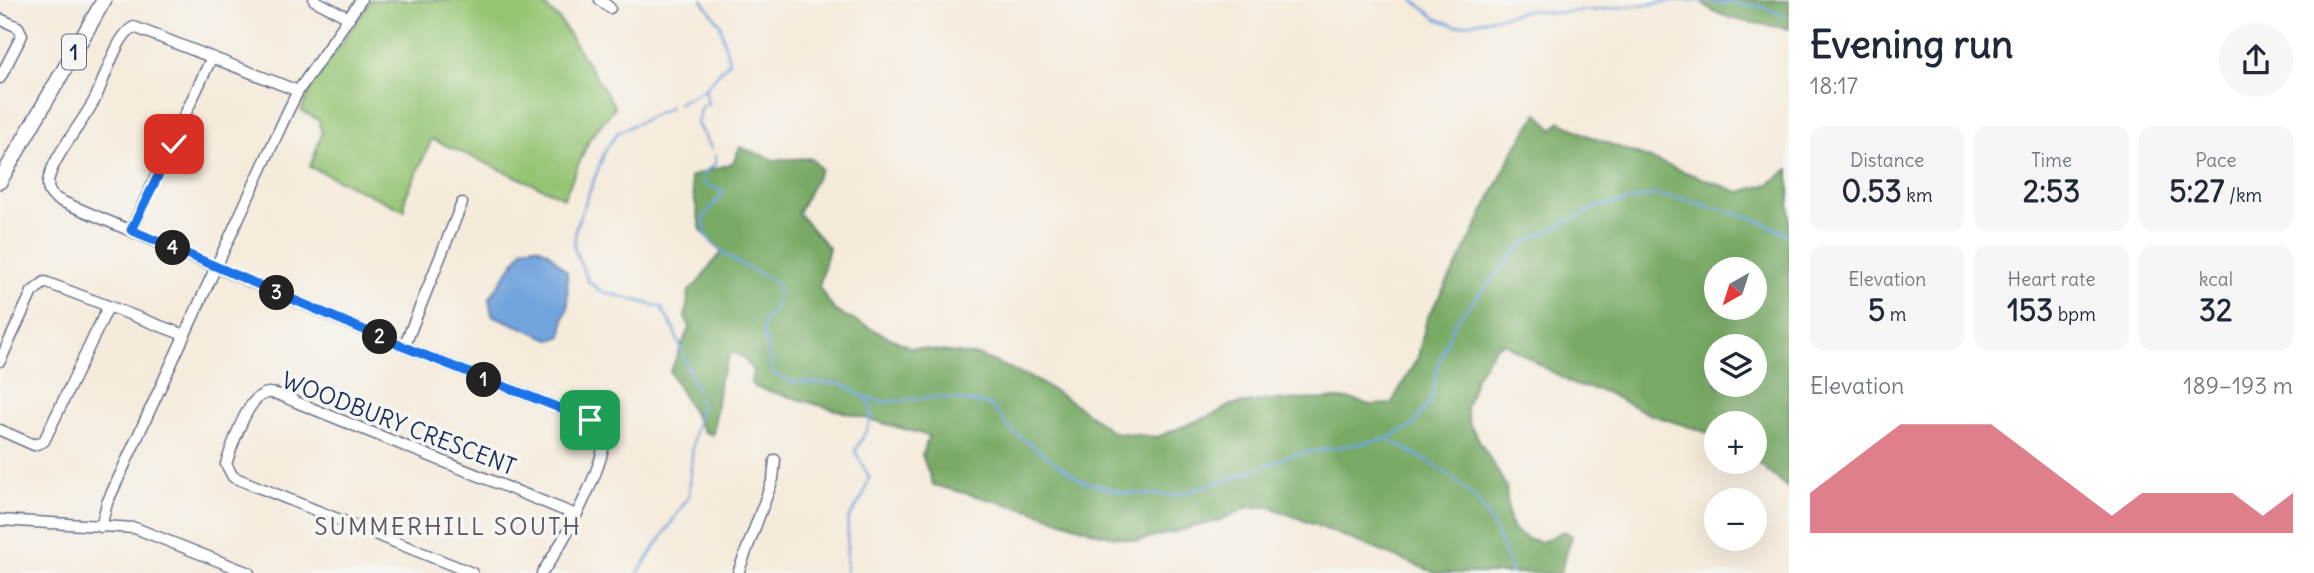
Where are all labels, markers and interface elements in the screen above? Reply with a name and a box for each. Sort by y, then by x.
text: Evening run [1810,21,2013,68]
button: share [2219,23,2293,97]
road number: 1 [62,34,86,70]
text: 18:17 [1810,71,1858,100]
pin [144,114,204,174]
icon: check [155,125,193,163]
text: Distance [1850,148,1924,172]
text: Time [2031,148,2072,172]
text: Pace [2195,148,2236,172]
text: 0.53 [1842,172,1902,210]
text: 2:53 [2023,172,2080,210]
text: 5:27 [2169,172,2225,210]
text: km [1902,183,1933,207]
text: /km [2225,183,2262,207]
pin: 4 [156,230,190,266]
text: 4 [167,235,178,259]
north arrow [1704,257,1768,320]
map controls [1704,257,1767,551]
text: Elevation [1848,267,1926,291]
text: Heart rate [2007,267,2096,291]
text: kcal [2199,267,2233,291]
pin: 3 [260,276,294,310]
text: 3 [271,280,282,304]
text: 5 [1868,291,1885,329]
text: 153 [2007,291,2053,329]
text: 32 [2199,291,2233,329]
text: m [1885,302,1906,326]
text: bpm [2053,302,2096,326]
pin: 2 [362,320,398,354]
text: 2 [374,324,385,348]
button: layers [1704,334,1767,397]
pin: 1 [466,362,502,398]
street label: WOODBURY CRESCENT [278,365,520,481]
text: 1 [480,367,487,391]
text: Elevation [1810,371,1904,400]
text: 189–193 m [2183,371,2293,400]
pin [560,390,620,450]
icon: arrive [571,401,609,439]
button: + [1704,411,1767,474]
button: − [1704,488,1767,551]
district label: SUMMERHILL SOUTH [314,511,582,541]

